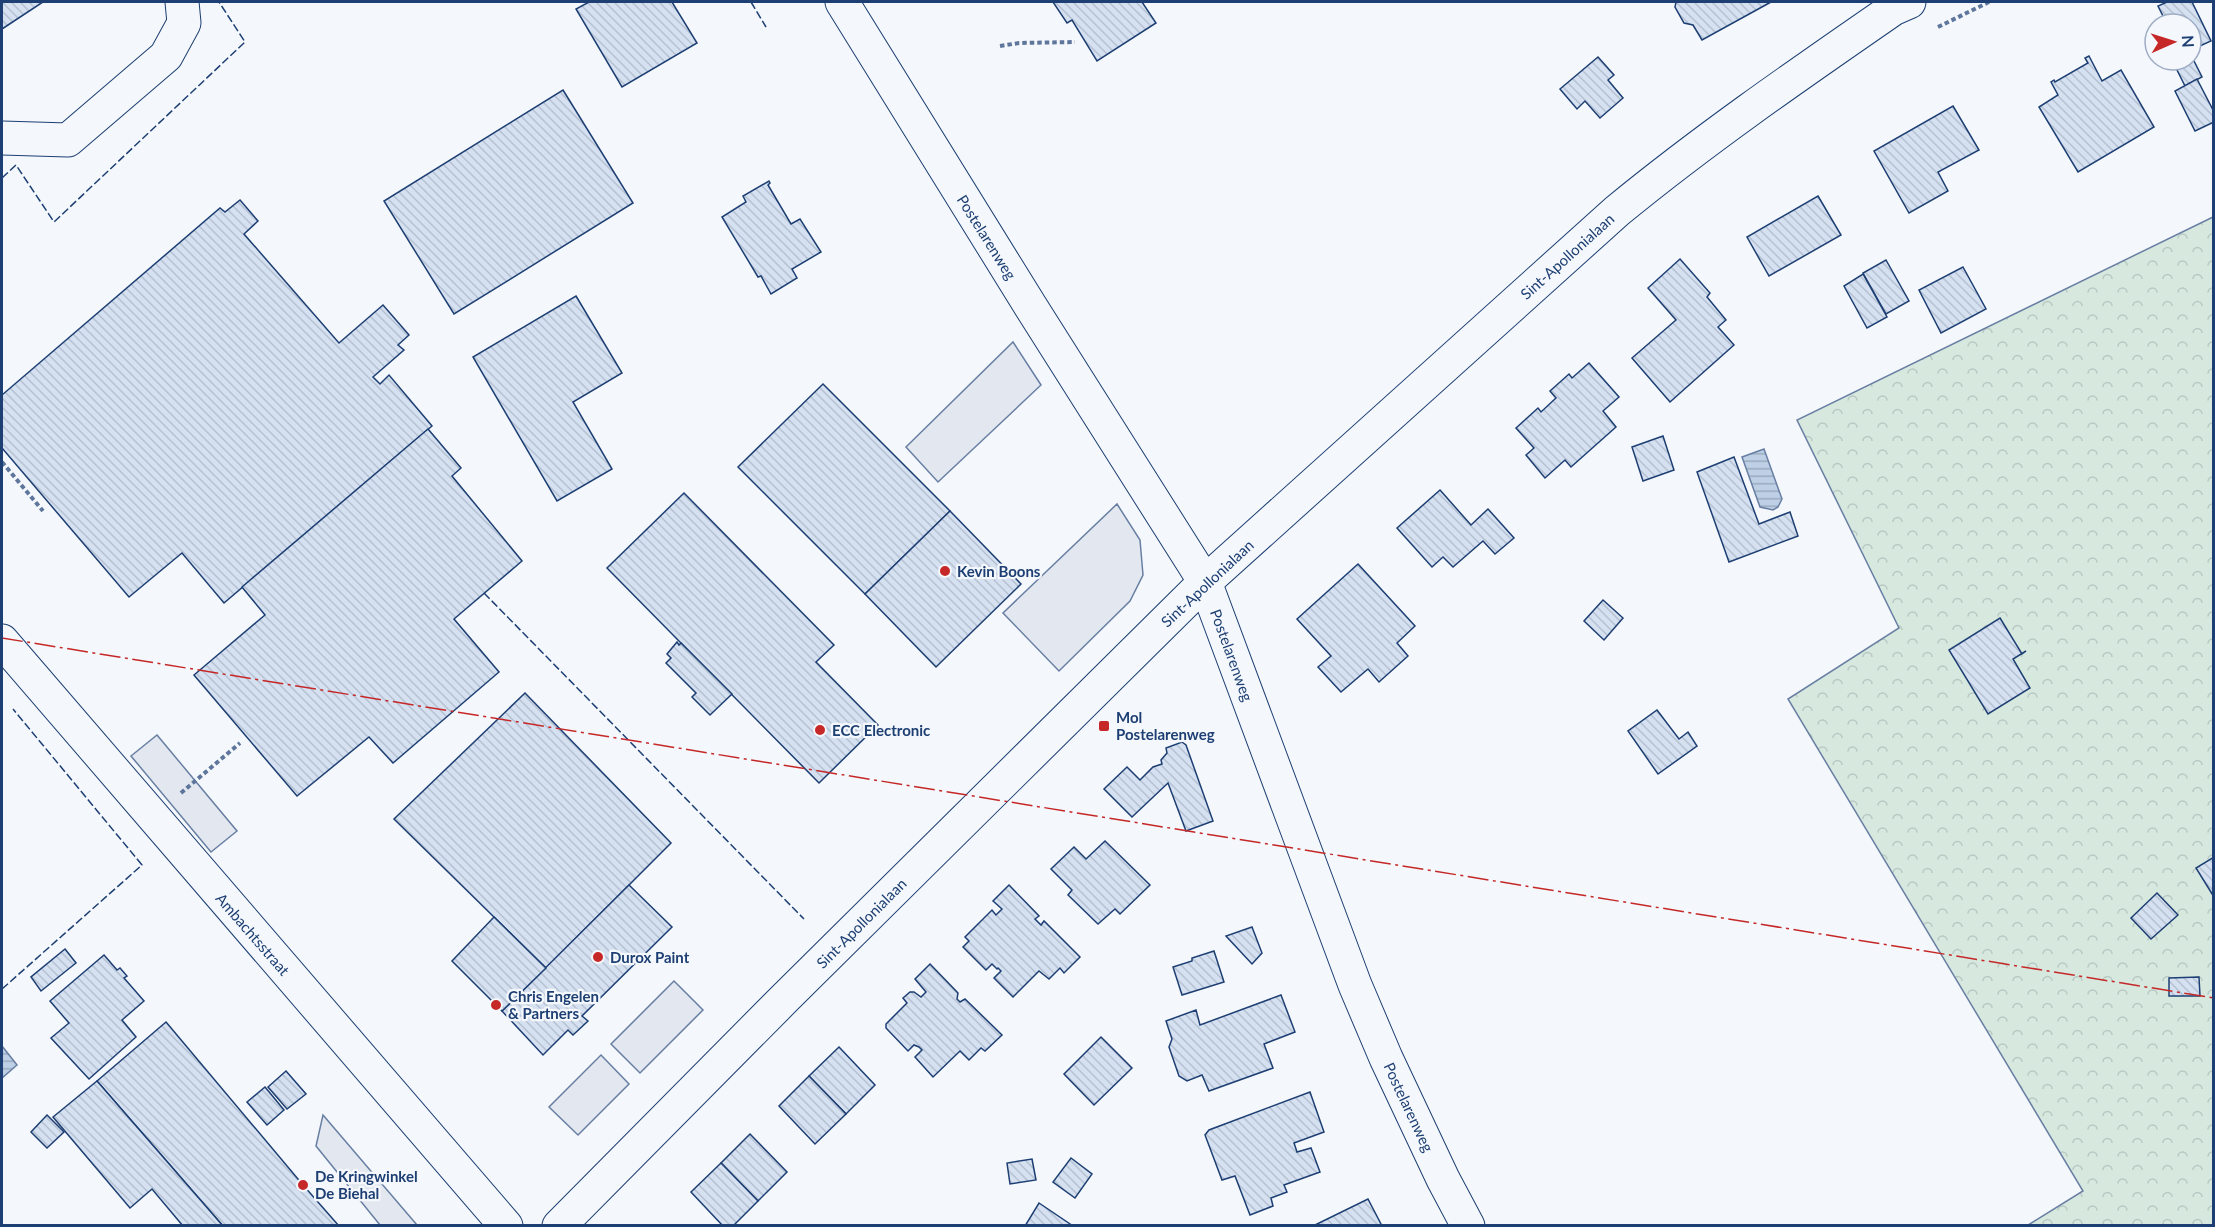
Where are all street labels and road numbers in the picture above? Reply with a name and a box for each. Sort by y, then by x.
street label: Postelarenweg [954,191,1020,283]
street label: Sint-Apollonialaan [1516,209,1618,303]
street label: Sint-Apollonialaan [1157,536,1257,630]
street label: Postelarenweg [1207,607,1257,704]
street label: Sint-Apollonialaan [812,874,910,972]
street label: Ambachtsstraat [212,889,294,979]
street label: Postelarenweg [1380,1059,1438,1155]

